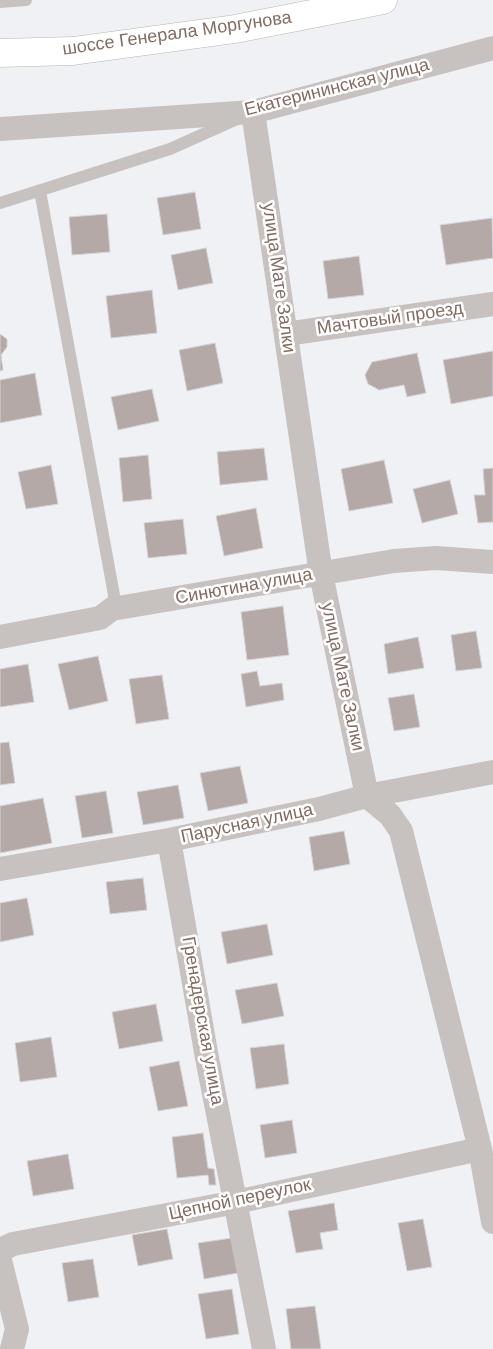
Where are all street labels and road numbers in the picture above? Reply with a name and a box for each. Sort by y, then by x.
street label: шоссе Генерала Моргунова [61,7,293,61]
street label: Екатерининская улица [243,55,431,121]
street label: улица Мате Залки [257,202,299,354]
street label: Мачтовый проезд [316,298,464,340]
street label: Синютина улица [174,564,314,610]
street label: улица Мате Залки [316,601,368,753]
street label: Парусная улица [179,799,315,849]
street label: Гренадерская улица [177,935,227,1107]
street label: Цепной переулок [167,1174,313,1226]

